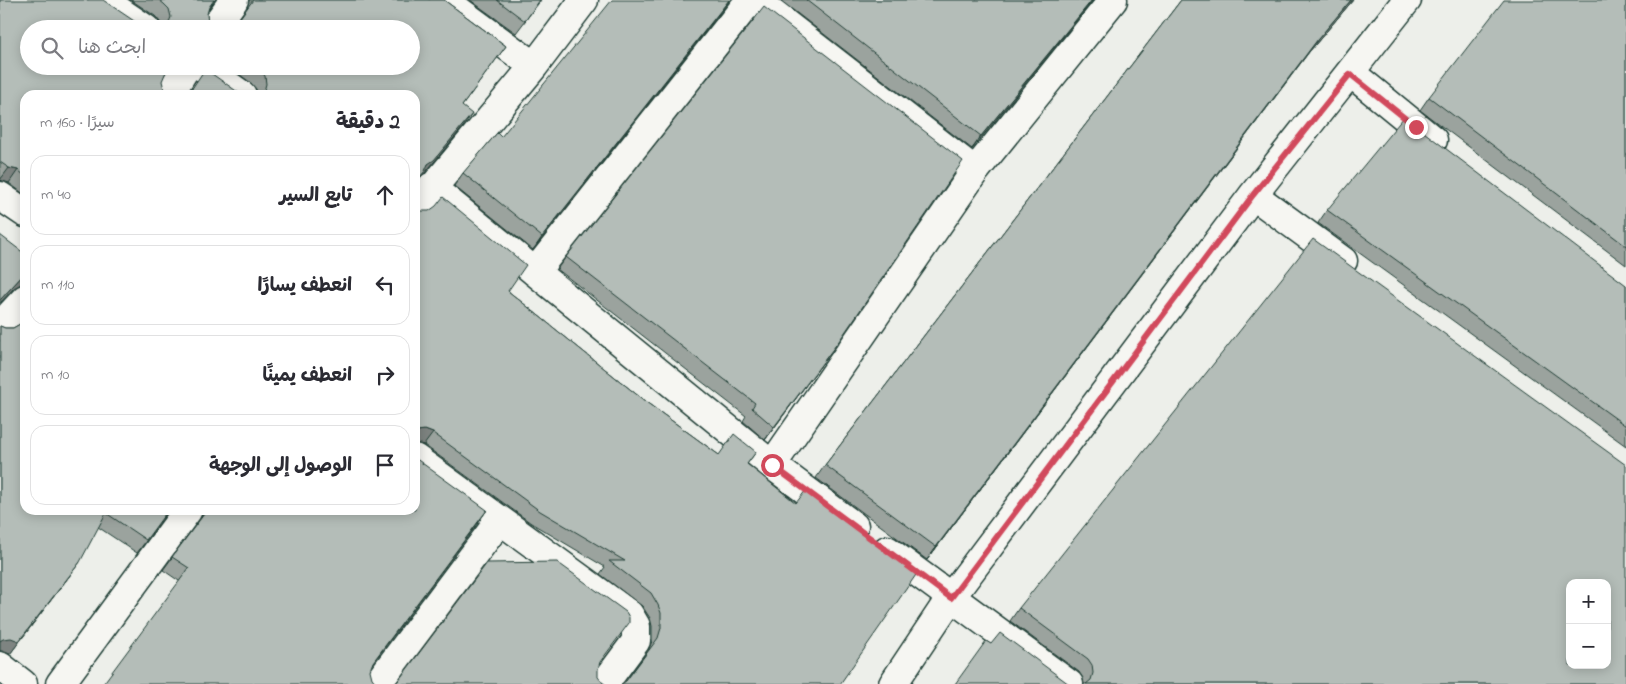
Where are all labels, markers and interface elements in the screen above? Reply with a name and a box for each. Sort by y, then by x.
search box [20,20,420,75]
icon: search [38,34,66,62]
text: ابحث هنا [78,35,146,62]
text: 2 دقيقة [336,108,400,138]
text: سيرًا · 160 m [40,111,115,135]
route end [1405,116,1428,139]
icon: ahead [371,181,399,209]
text: 40 m [41,183,71,207]
text: تابع السير [280,183,352,210]
icon: left [371,271,399,299]
text: 110 m [41,273,75,297]
text: انعطف يسارًا [257,273,352,300]
icon: right [371,361,399,389]
text: 10 m [41,363,69,387]
text: انعطف يمينًا [262,363,352,390]
icon: arrive [371,451,399,479]
text: الوصول إلى الوجهة [209,453,352,480]
route start [761,454,784,477]
map controls [1566,579,1611,669]
button: + [1566,579,1611,624]
button: − [1566,624,1611,669]

